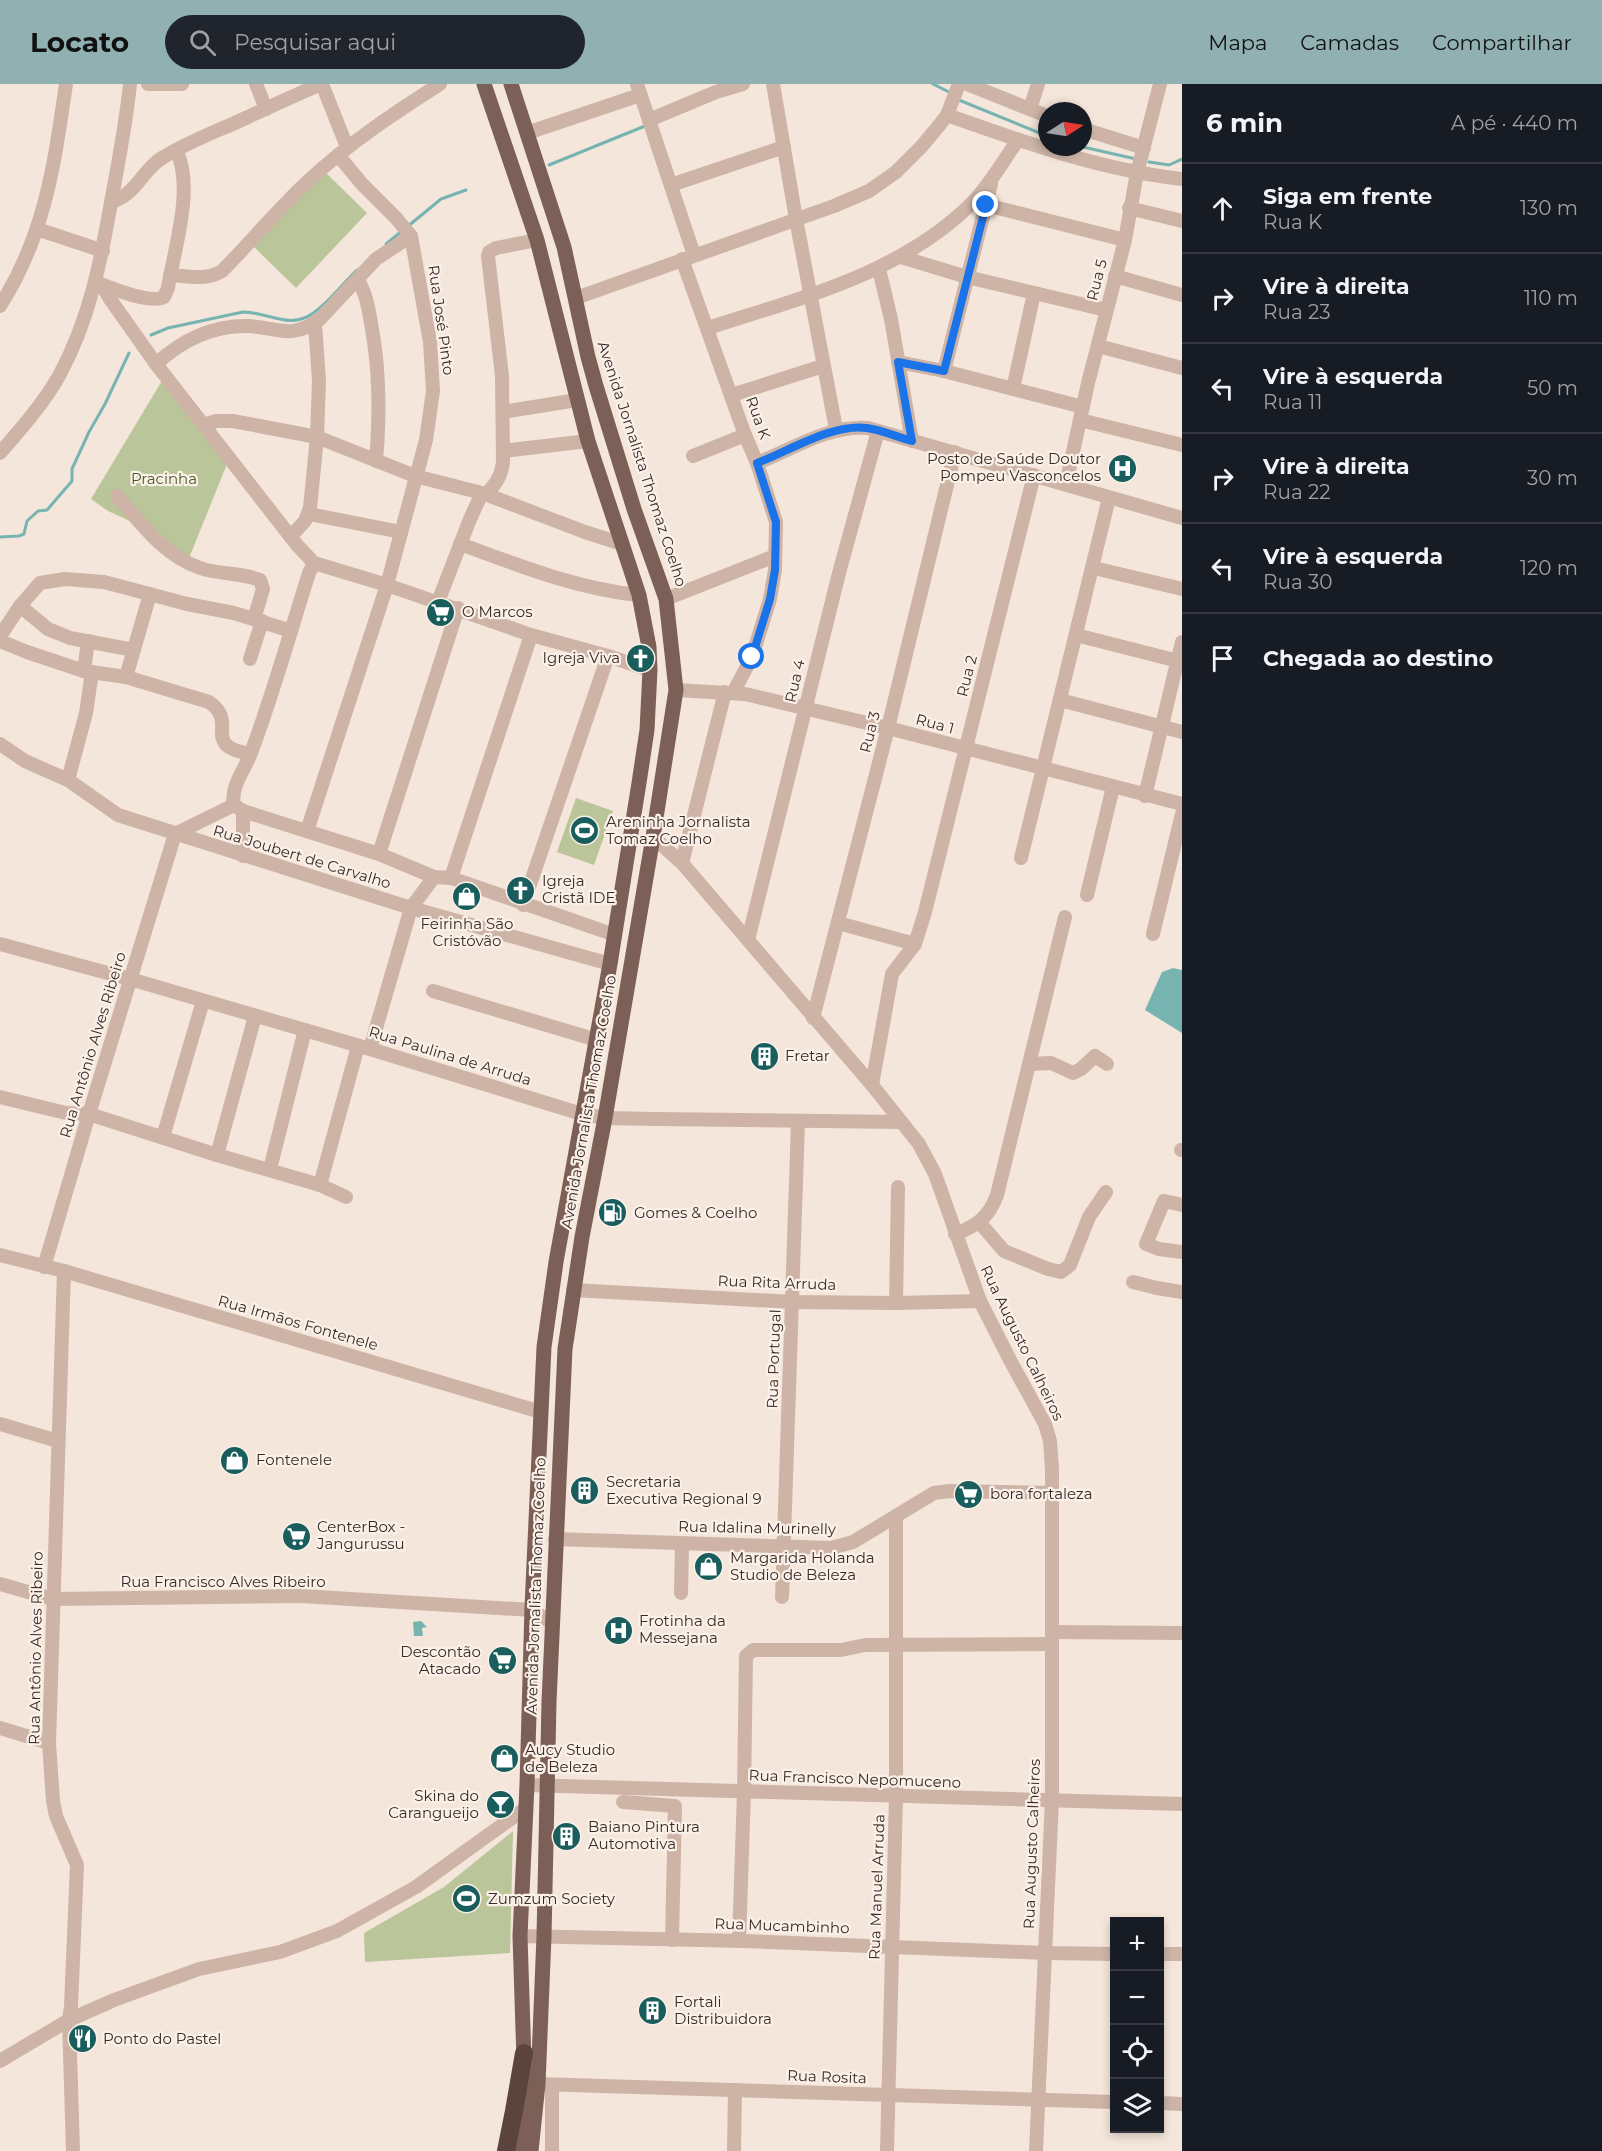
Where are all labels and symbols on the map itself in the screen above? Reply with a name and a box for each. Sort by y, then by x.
north arrow [1038,102,1092,156]
route end [972,191,998,217]
street label: Rua 5 [1082,257,1111,303]
street label: Rua José Pinto [424,264,459,376]
street label: Avenida Jornalista Thomaz Coelho [594,339,691,589]
street label: Rua K [742,394,775,442]
place label: Posto de Saúde Doutor Pompeu Vasconcelos [927,449,1101,485]
hospital icon: Posto de Saúde Doutor Pompeu Vasconcelos [1106,452,1138,484]
park label: Pracinha [131,469,197,488]
supermarket icon: O Marcos [425,596,457,628]
place label: O Marcos [462,602,533,621]
church icon: Igreja Viva [625,642,657,674]
route start [738,643,764,669]
place label: Igreja Viva [543,648,620,667]
street label: Rua 2 [952,653,981,699]
street label: Rua 4 [780,657,809,704]
street label: Rua 3 [855,709,884,755]
street label: Rua 1 [914,709,956,738]
place label: Areninha Jornalista Tomaz Coelho [606,812,751,848]
sports icon: Areninha Jornalista Tomaz Coelho [569,815,601,847]
street label: Rua Joubert de Carvalho [211,820,393,893]
place label: Igreja Cristã IDE [542,871,615,907]
church icon: Igreja Cristã IDE [505,874,537,906]
shop icon: Feirinha São Cristóvão [451,881,483,913]
place label: Feirinha São Cristóvão [421,914,513,950]
street label: Rua Antônio Alves Ribeiro [55,949,130,1140]
street label: Avenida Jornalista Thomaz Coelho [557,974,620,1230]
street label: Rua Paulina de Arruda [367,1022,534,1089]
building icon: Fretar [748,1040,780,1072]
place label: Fretar [785,1046,830,1065]
fuel station icon: Gomes & Coelho [597,1197,629,1229]
place label: Gomes & Coelho [634,1203,758,1222]
street label: Rua Augusto Calheiros [977,1262,1068,1424]
street label: Rua Rita Arruda [717,1271,837,1294]
street label: Rua Irmãos Fontenele [216,1291,380,1354]
street label: Rua Portugal [762,1309,785,1409]
shop icon: Fontenele [219,1444,251,1476]
place label: Fontenele [256,1450,332,1469]
street label: Avenida Jornalista Thomaz Coelho [522,1457,549,1715]
place label: Secretaria Executiva Regional 9 [606,1472,762,1508]
building icon: Secretaria Executiva Regional 9 [569,1475,601,1507]
supermarket icon: bora fortaleza [953,1478,985,1510]
place label: bora fortaleza [990,1484,1093,1503]
place label: CenterBox - Jangurussu [316,1517,405,1553]
street label: Rua Idalina Murinelly [678,1517,837,1538]
supermarket icon: CenterBox - Jangurussu [280,1520,312,1552]
place label: Margarida Holanda Studio de Beleza [730,1548,875,1584]
street label: Rua Antônio Alves Ribeiro [24,1551,47,1745]
shop icon: Margarida Holanda Studio de Beleza [693,1551,725,1583]
street label: Rua Francisco Alves Ribeiro [120,1572,326,1591]
place label: Frotinha da Messejana [639,1611,726,1647]
hospital icon: Frotinha da Messejana [602,1614,634,1646]
place label: Descontão Atacado [400,1642,481,1678]
supermarket icon: Descontão Atacado [486,1645,518,1677]
place label: Aucy Studio de Beleza [525,1740,615,1776]
shop icon: Aucy Studio de Beleza [488,1743,520,1775]
street label: Rua Augusto Calheiros [1019,1758,1044,1929]
street label: Rua Francisco Nepomuceno [748,1765,962,1792]
place label: Skina do Carangueijo [388,1786,479,1822]
bar icon: Skina do Carangueijo [484,1789,516,1821]
street label: Rua Manuel Arruda [864,1814,889,1960]
place label: Baiano Pintura Automotiva [588,1817,700,1853]
building icon: Baiano Pintura Automotiva [551,1820,583,1852]
sports icon: Zumzum Society [451,1883,483,1915]
place label: Zumzum Society [488,1889,616,1908]
street label: Rua Mucambinho [714,1914,850,1937]
place label: Fortali Distribuidora [674,1992,772,2028]
building icon: Fortali Distribuidora [637,1995,669,2027]
restaurant icon: Ponto do Pastel [66,2023,98,2055]
place label: Ponto do Pastel [103,2029,221,2048]
street label: Rua Rosita [787,2066,867,2087]

